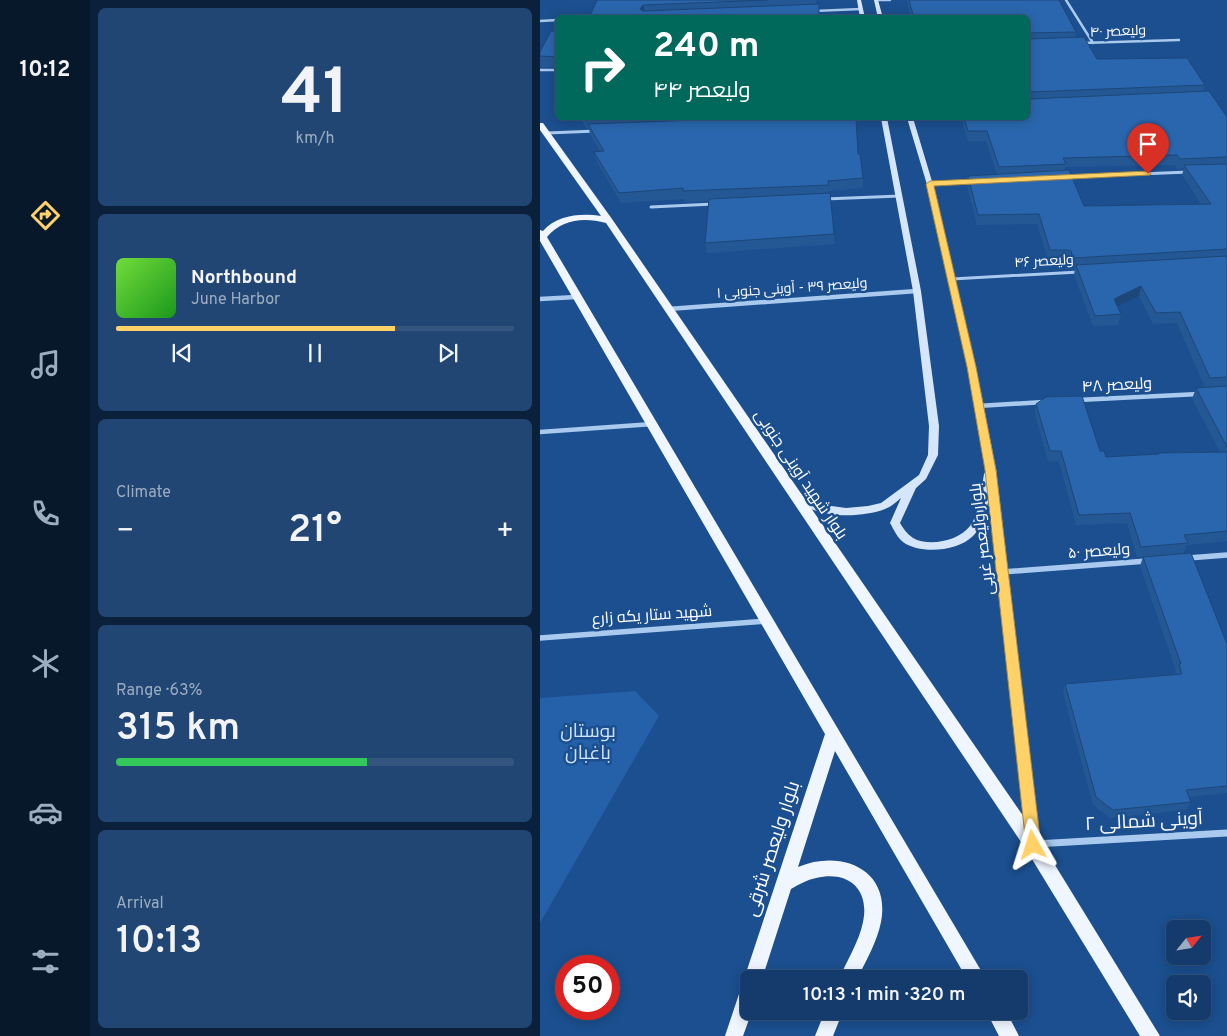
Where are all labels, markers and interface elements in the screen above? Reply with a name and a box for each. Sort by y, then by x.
street label: ولیعصر ۴۰ [1090,23,1146,41]
text: 240 m [653,25,759,69]
icon: right [570,35,635,100]
text: 41 [281,55,349,137]
text: 10:12 [20,57,70,84]
text: ولیعصر ۴۴ [653,78,751,105]
pin [1127,123,1169,174]
text: km/h [296,129,334,149]
icon: arrive [1134,130,1162,158]
icon: directions [28,198,63,233]
street label: ولیعصر ۴۶ [1014,252,1074,272]
text: Northbound [191,266,297,290]
street label: ولیعصر ۳۹ - آوینی جنوبی ۱ [716,275,868,303]
text: June Harbor [191,290,280,310]
icon: previous [168,339,196,367]
icon: pause [301,339,329,367]
icon: next [434,339,462,367]
icon: music [28,347,63,382]
street label: ولیعصر ۴۸ [1081,374,1153,398]
street label: بلوار شهید آوینی جنوبی [749,406,851,544]
street label: بلوار ولیعصر غربی [966,482,1000,596]
text: Climate [116,483,171,503]
icon: phone [28,496,63,531]
text: 21° [288,507,342,556]
text: − [116,514,134,550]
text: + [496,514,514,550]
street label: ولیعصر ۵۰ [1067,540,1131,564]
street label: شهید ستار یکه زارع [591,602,713,630]
icon: climate [28,646,63,681]
text: Range · 63% [116,681,203,701]
text: 315 km [116,705,240,754]
park label: بوستان باغبان [560,720,616,766]
street label: بلوار ولیعصر شرقی [740,778,806,920]
icon: car [28,795,63,830]
street label: آوینی شمالی ۲ [1084,807,1204,837]
position arrow [1006,818,1058,870]
text: Arrival [116,894,164,914]
text: 10:13 [116,918,202,967]
north arrow [1166,920,1211,965]
map controls [1166,920,1211,1020]
icon: filters [28,944,63,979]
speed limit sign: 50 [555,955,620,1020]
button: sound [1166,975,1211,1020]
text: 10:13 · 1 min · 320 m [803,983,965,1007]

